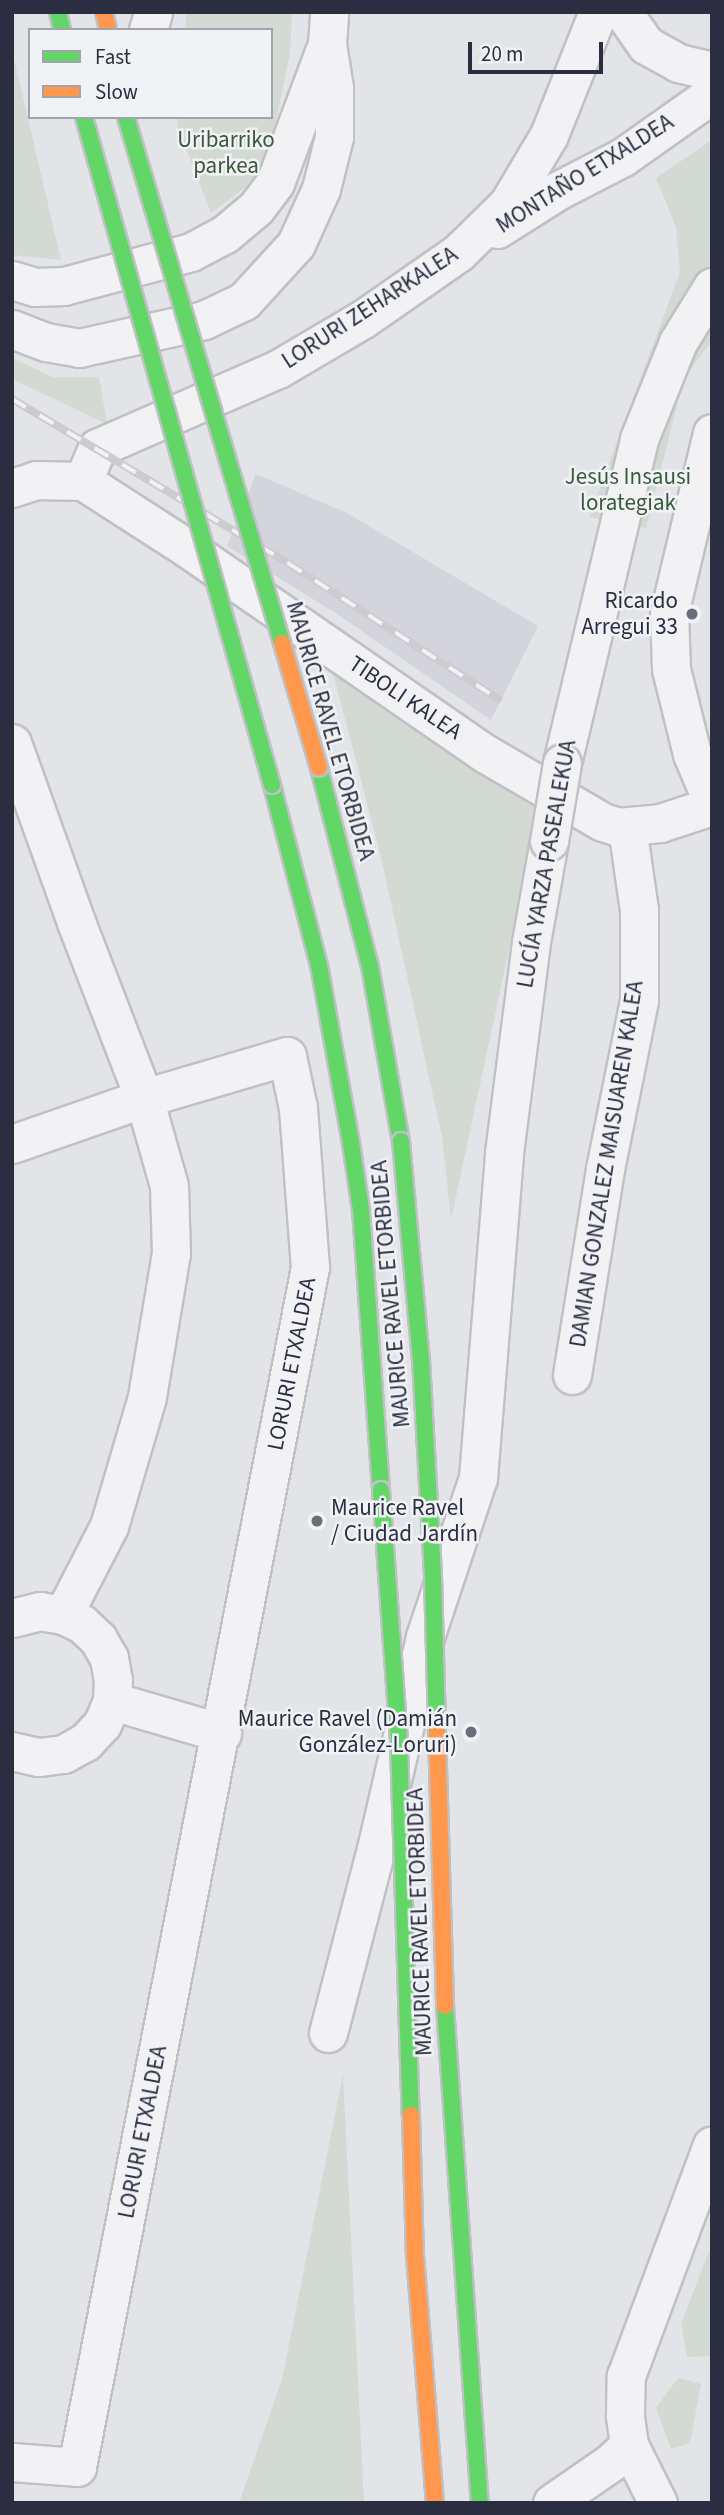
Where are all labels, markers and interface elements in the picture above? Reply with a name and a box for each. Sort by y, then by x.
legend [28,28,273,119]
scale bar [472,28,607,72]
text: 20 m [481,39,523,69]
text: Fast [95,42,131,72]
text: Slow [95,77,138,107]
street label: MONTAÑO ETXALDEA [491,108,679,240]
park label: Uribarriko parkea [177,126,275,180]
street label: LORURI ZEHARKALEA [277,241,463,375]
park label: Jesús Insausi lorategiak [565,463,691,517]
place label: Ricardo Arregui 33 [581,587,678,641]
street label: MAURICE RAVEL ETORBIDEA [280,598,380,864]
marker: Ricardo Arregui 33 [684,606,700,622]
street label: TIBOLI KALEA [343,650,467,746]
street label: LUCÍA YARZA PASEALEKUA [512,738,582,990]
street label: DAMIAN GONZALEZ MAISUAREN KALEA [564,979,650,1349]
street label: MAURICE RAVEL ETORBIDEA [366,1159,416,1429]
street label: LORURI ETXALDEA [262,1275,322,1453]
place label: Maurice Ravel / Ciudad Jardín [331,1494,478,1548]
marker: Maurice Ravel / Ciudad Jardín [309,1513,325,1529]
place label: Maurice Ravel (Damián González-Loruri) [238,1705,457,1759]
marker: Maurice Ravel (Damián González-Loruri) [463,1724,479,1740]
street label: MAURICE RAVEL ETORBIDEA [402,1787,438,2057]
street label: LORURI ETXALDEA [113,2043,173,2221]

